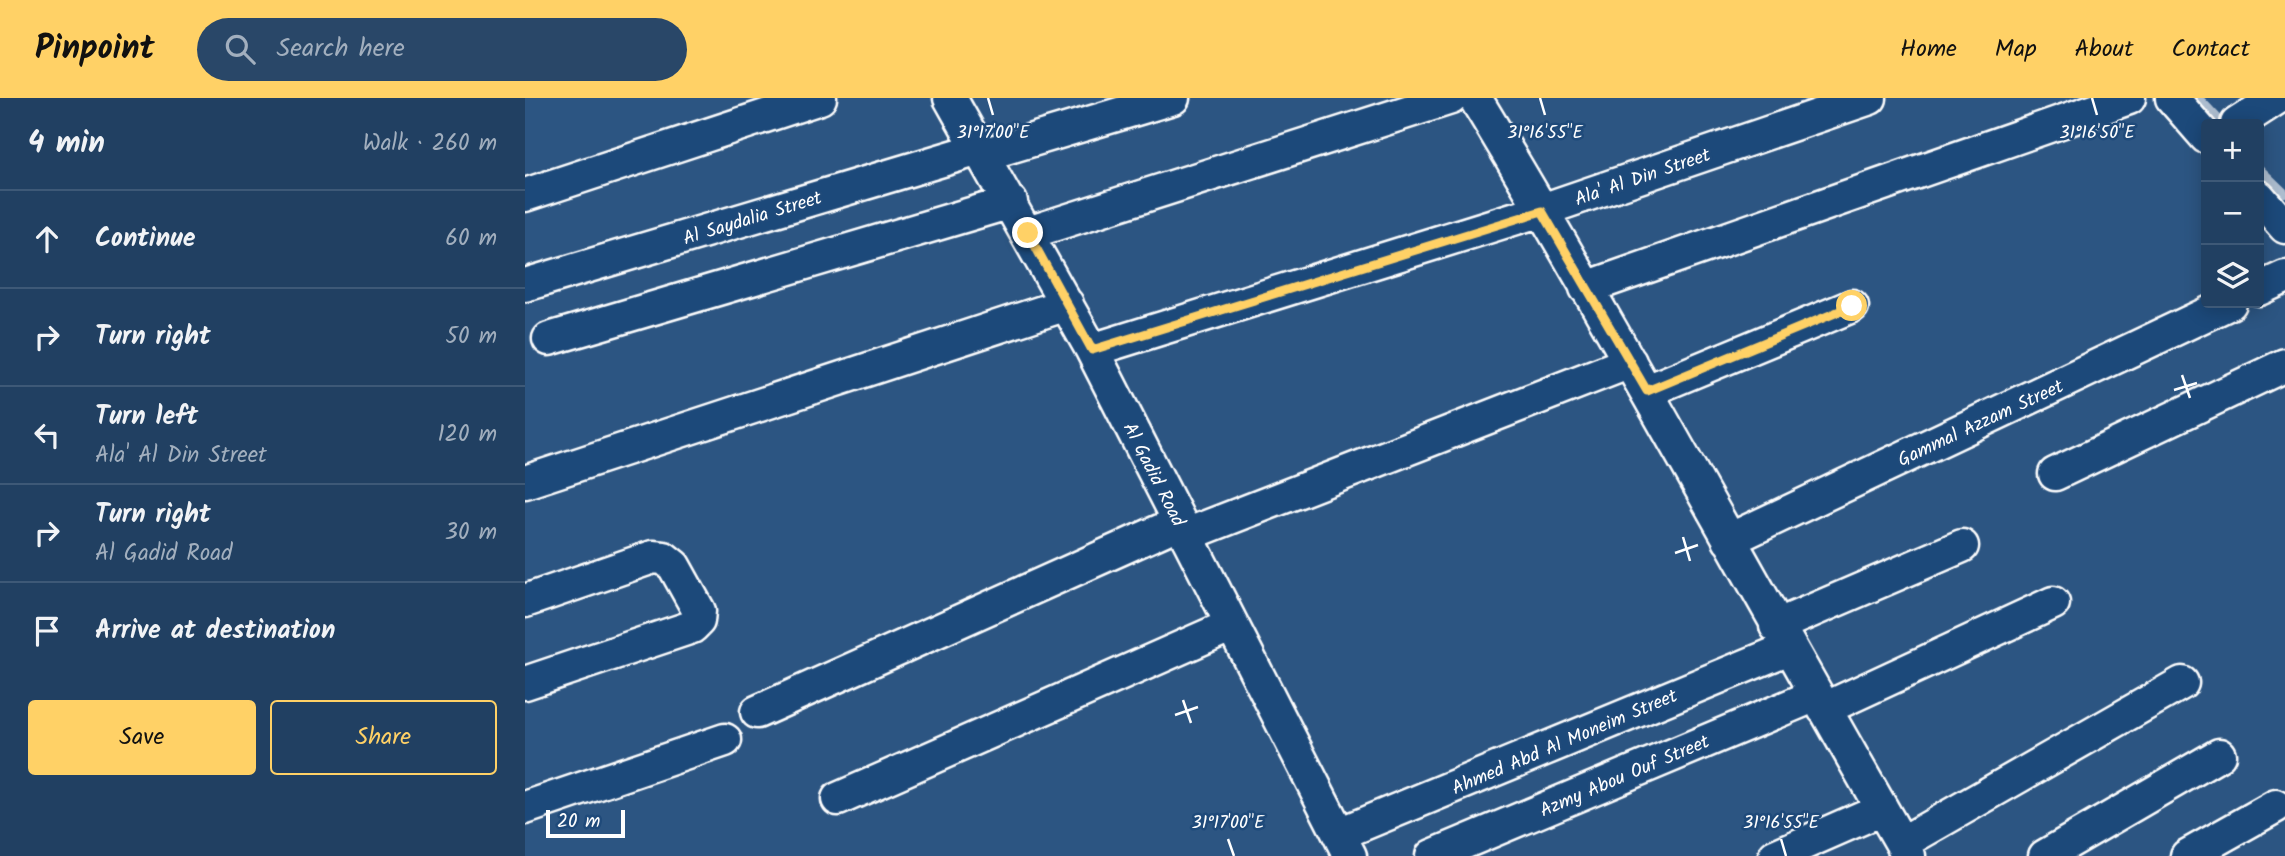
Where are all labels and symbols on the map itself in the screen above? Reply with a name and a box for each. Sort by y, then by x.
text: 31°17'00"E [956,119,1030,148]
text: 31°16'55"E [1507,119,1584,148]
text: 31°16'50"E [2059,119,2135,148]
street label: Ala' Al Din Street [1571,140,1715,215]
street label: Al Saydalia Street [679,183,826,254]
route end [1012,217,1043,248]
route start [1836,290,1867,321]
street label: Gammal Azzam Street [1893,372,2069,475]
street label: Al Gadid Road [1114,418,1193,533]
street label: Ahmed Abd Al Moneim Street [1447,681,1683,804]
street label: Azmy Abou Ouf Street [1535,727,1715,826]
scale bar [546,807,625,839]
text: 31°17'00"E [1191,809,1265,838]
text: 31°16'55"E [1743,809,1820,838]

